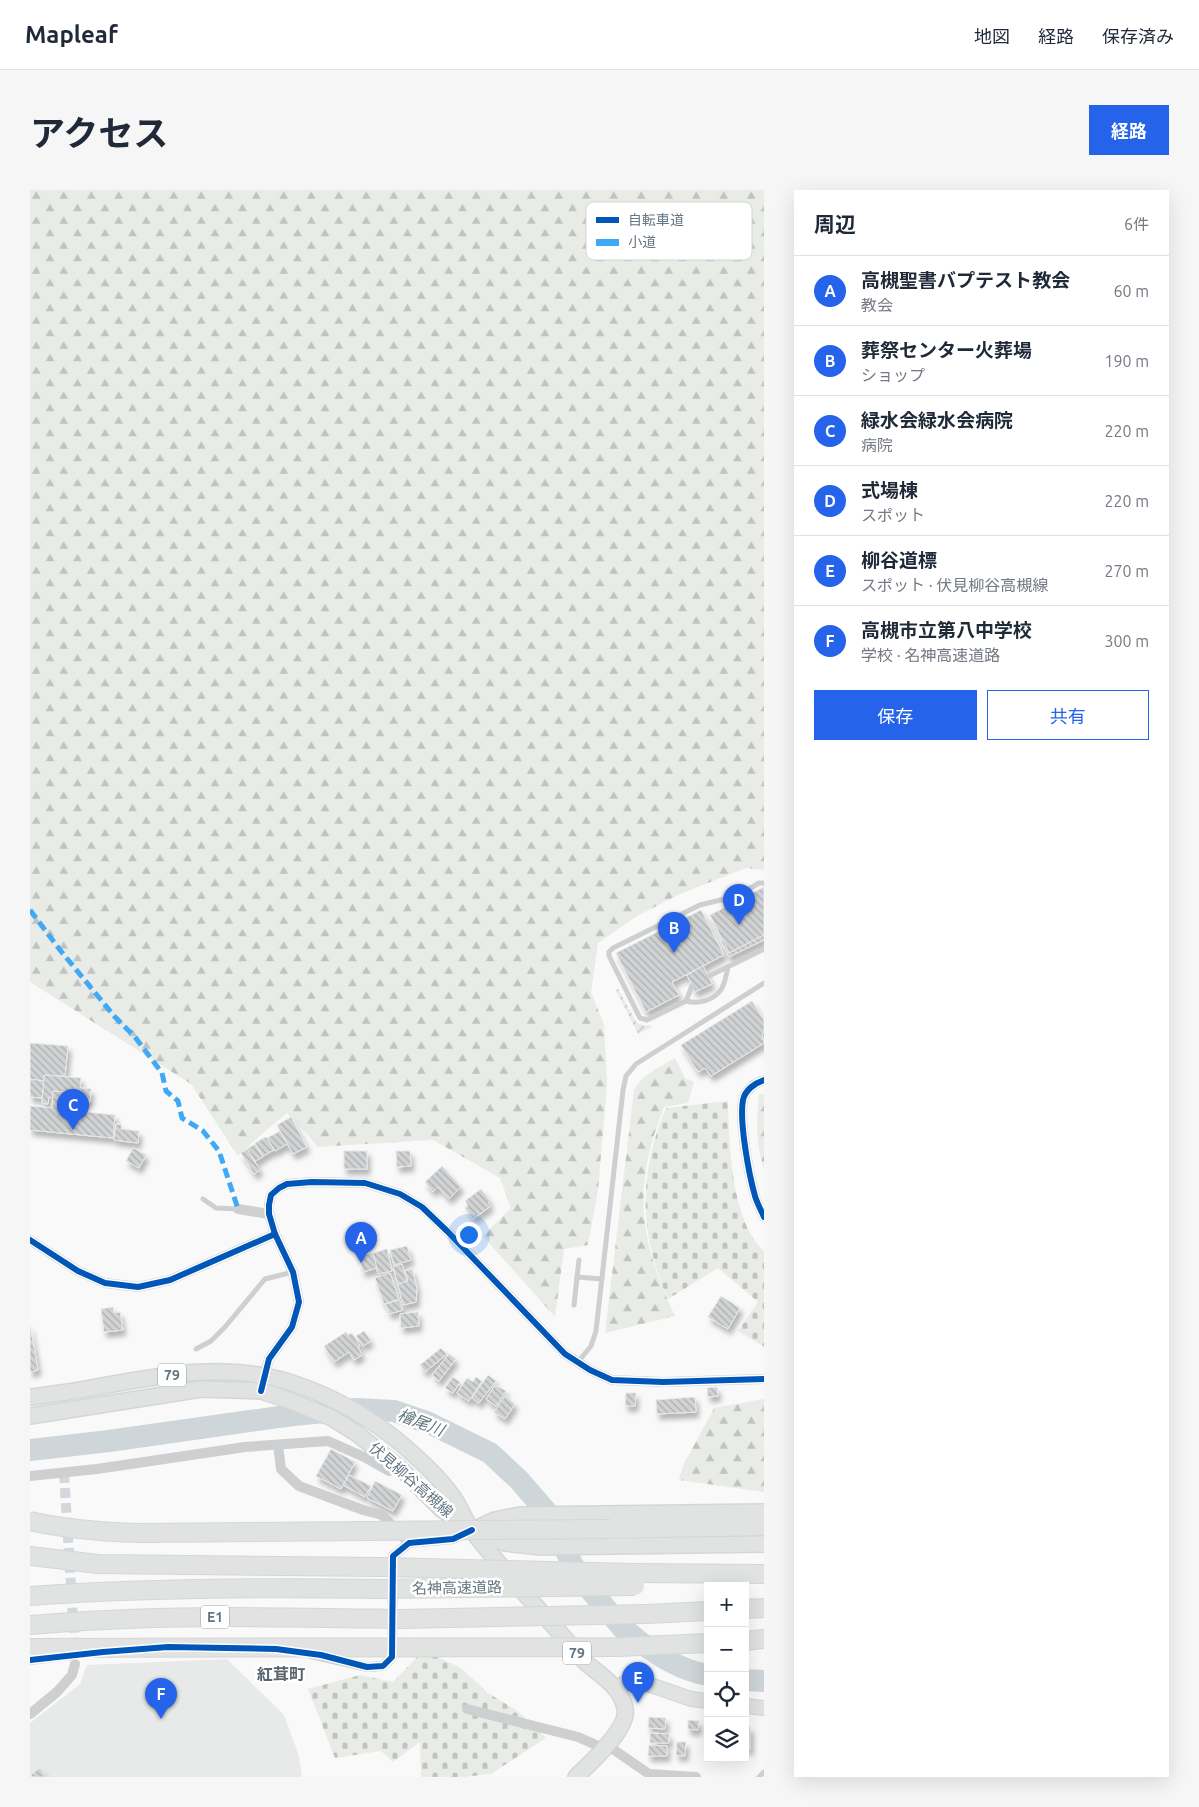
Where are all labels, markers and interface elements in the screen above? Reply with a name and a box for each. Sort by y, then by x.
text: Mapleaf [25,21,118,48]
text: 地図 [974,26,1010,46]
text: 経路 [1038,26,1074,46]
text: 保存済み [1102,26,1174,46]
button: 経路 [1089,105,1169,155]
text: アクセス [30,113,168,153]
legend [586,202,752,260]
text: 自転車道 [628,212,684,228]
text: 周辺 [814,212,856,236]
text: 6件 [1124,215,1149,233]
text: 小道 [628,234,656,250]
text: 高槻聖書バプテスト教会 [861,269,1070,291]
text: A [824,282,836,300]
text: 60 m [1113,282,1149,300]
text: 教会 [861,296,893,314]
text: 葬祭センター火葬場 [861,339,1032,361]
text: B [825,352,835,370]
text: 190 m [1104,352,1149,370]
text: ショップ [861,366,925,384]
text: 緑水会緑水会病院 [861,409,1013,431]
text: C [825,422,835,440]
text: 220 m [1104,422,1149,440]
text: 病院 [861,436,893,454]
text: 式場棟 [861,479,918,501]
text: D [824,492,836,510]
text: 220 m [1104,492,1149,510]
text: スポット [861,506,925,524]
text: 柳谷道標 [861,549,937,571]
text: E [825,562,835,580]
text: 270 m [1104,562,1149,580]
text: スポット · 伏見柳谷高槻線 [861,576,1048,594]
text: 高槻市立第八中学校 [861,619,1032,641]
text: F [826,632,835,650]
text: 300 m [1104,632,1149,650]
text: 学校 · 名神高速道路 [861,646,1000,664]
button: 保存 [814,690,977,740]
button: 共有 [987,690,1149,740]
pin: D [723,884,755,925]
pin: B [658,912,690,953]
pin: C [57,1089,89,1130]
pin: A [345,1222,377,1263]
your location [456,1222,482,1248]
road number: 79 [158,1364,186,1386]
water label: 檜尾川 [395,1405,448,1440]
street label: 伏見柳谷高槻線 [366,1439,457,1520]
street label: 名神高速道路 [412,1578,502,1597]
map controls [704,1582,749,1762]
button: + [704,1582,749,1627]
road number: E1 [201,1605,229,1628]
button: − [704,1627,749,1672]
road number: 79 [563,1642,591,1665]
pin: E [622,1662,654,1703]
district label: 紅茸町 [257,1665,305,1683]
button: locate [704,1672,749,1717]
pin: F [145,1678,177,1719]
button: layers [704,1717,749,1762]

